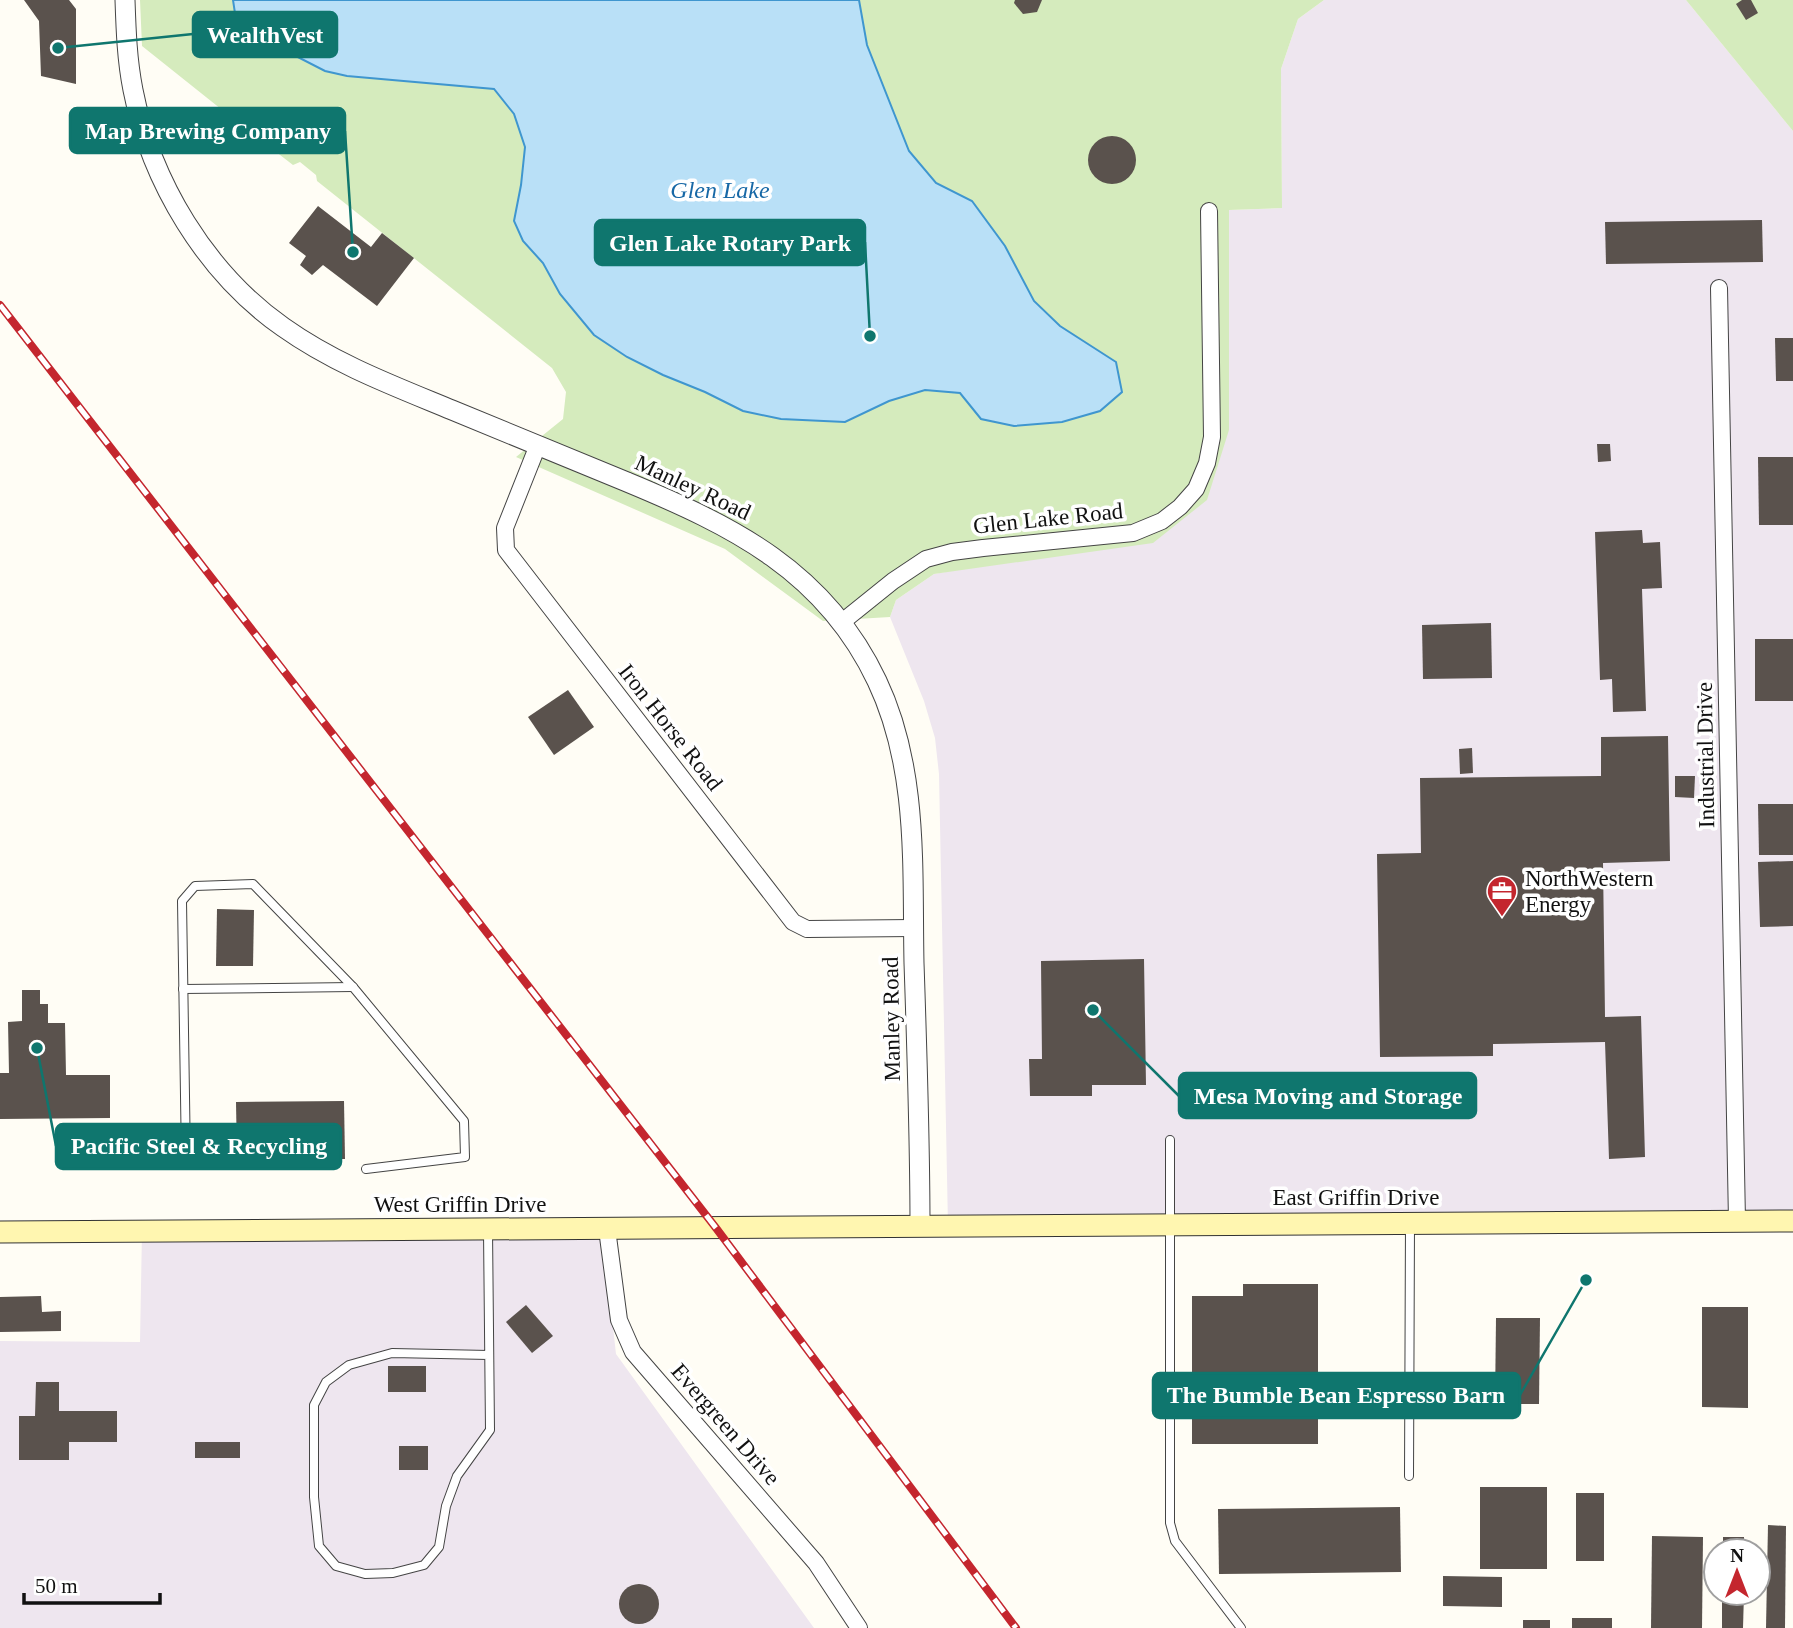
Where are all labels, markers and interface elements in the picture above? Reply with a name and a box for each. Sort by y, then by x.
callout: WealthVest [193,12,337,57]
text: WealthVest [207,22,323,48]
callout: Map Brewing Company [70,108,345,153]
text: Map Brewing Company [85,118,331,144]
water label: Glen Lake [670,177,770,203]
callout: Glen Lake Rotary Park [595,220,865,265]
text: Glen Lake Rotary Park [609,230,852,256]
street label: Manley Road [631,450,755,525]
street label: Glen Lake Road [972,498,1125,539]
street label: Iron Horse Road [614,659,728,796]
street label: Industrial Drive [1692,682,1719,828]
place label: NorthWestern Energy [1525,866,1654,917]
office icon: NorthWestern Energy [1485,874,1519,918]
street label: Manley Road [878,956,905,1081]
callout: Mesa Moving and Storage [1179,1073,1476,1118]
text: Mesa Moving and Storage [1194,1083,1463,1109]
callout: Pacific Steel & Recycling [56,1124,341,1169]
text: Pacific Steel & Recycling [71,1133,327,1159]
street label: East Griffin Drive [1273,1185,1439,1210]
street label: West Griffin Drive [374,1192,546,1217]
street label: Evergreen Drive [666,1359,785,1490]
callout: The Bumble Bean Espresso Barn [1153,1373,1520,1418]
text: The Bumble Bean Espresso Barn [1167,1382,1505,1408]
north arrow [1702,1537,1772,1607]
text: N [1730,1545,1744,1566]
scale bar [24,1562,161,1606]
text: 50 m [35,1574,78,1598]

